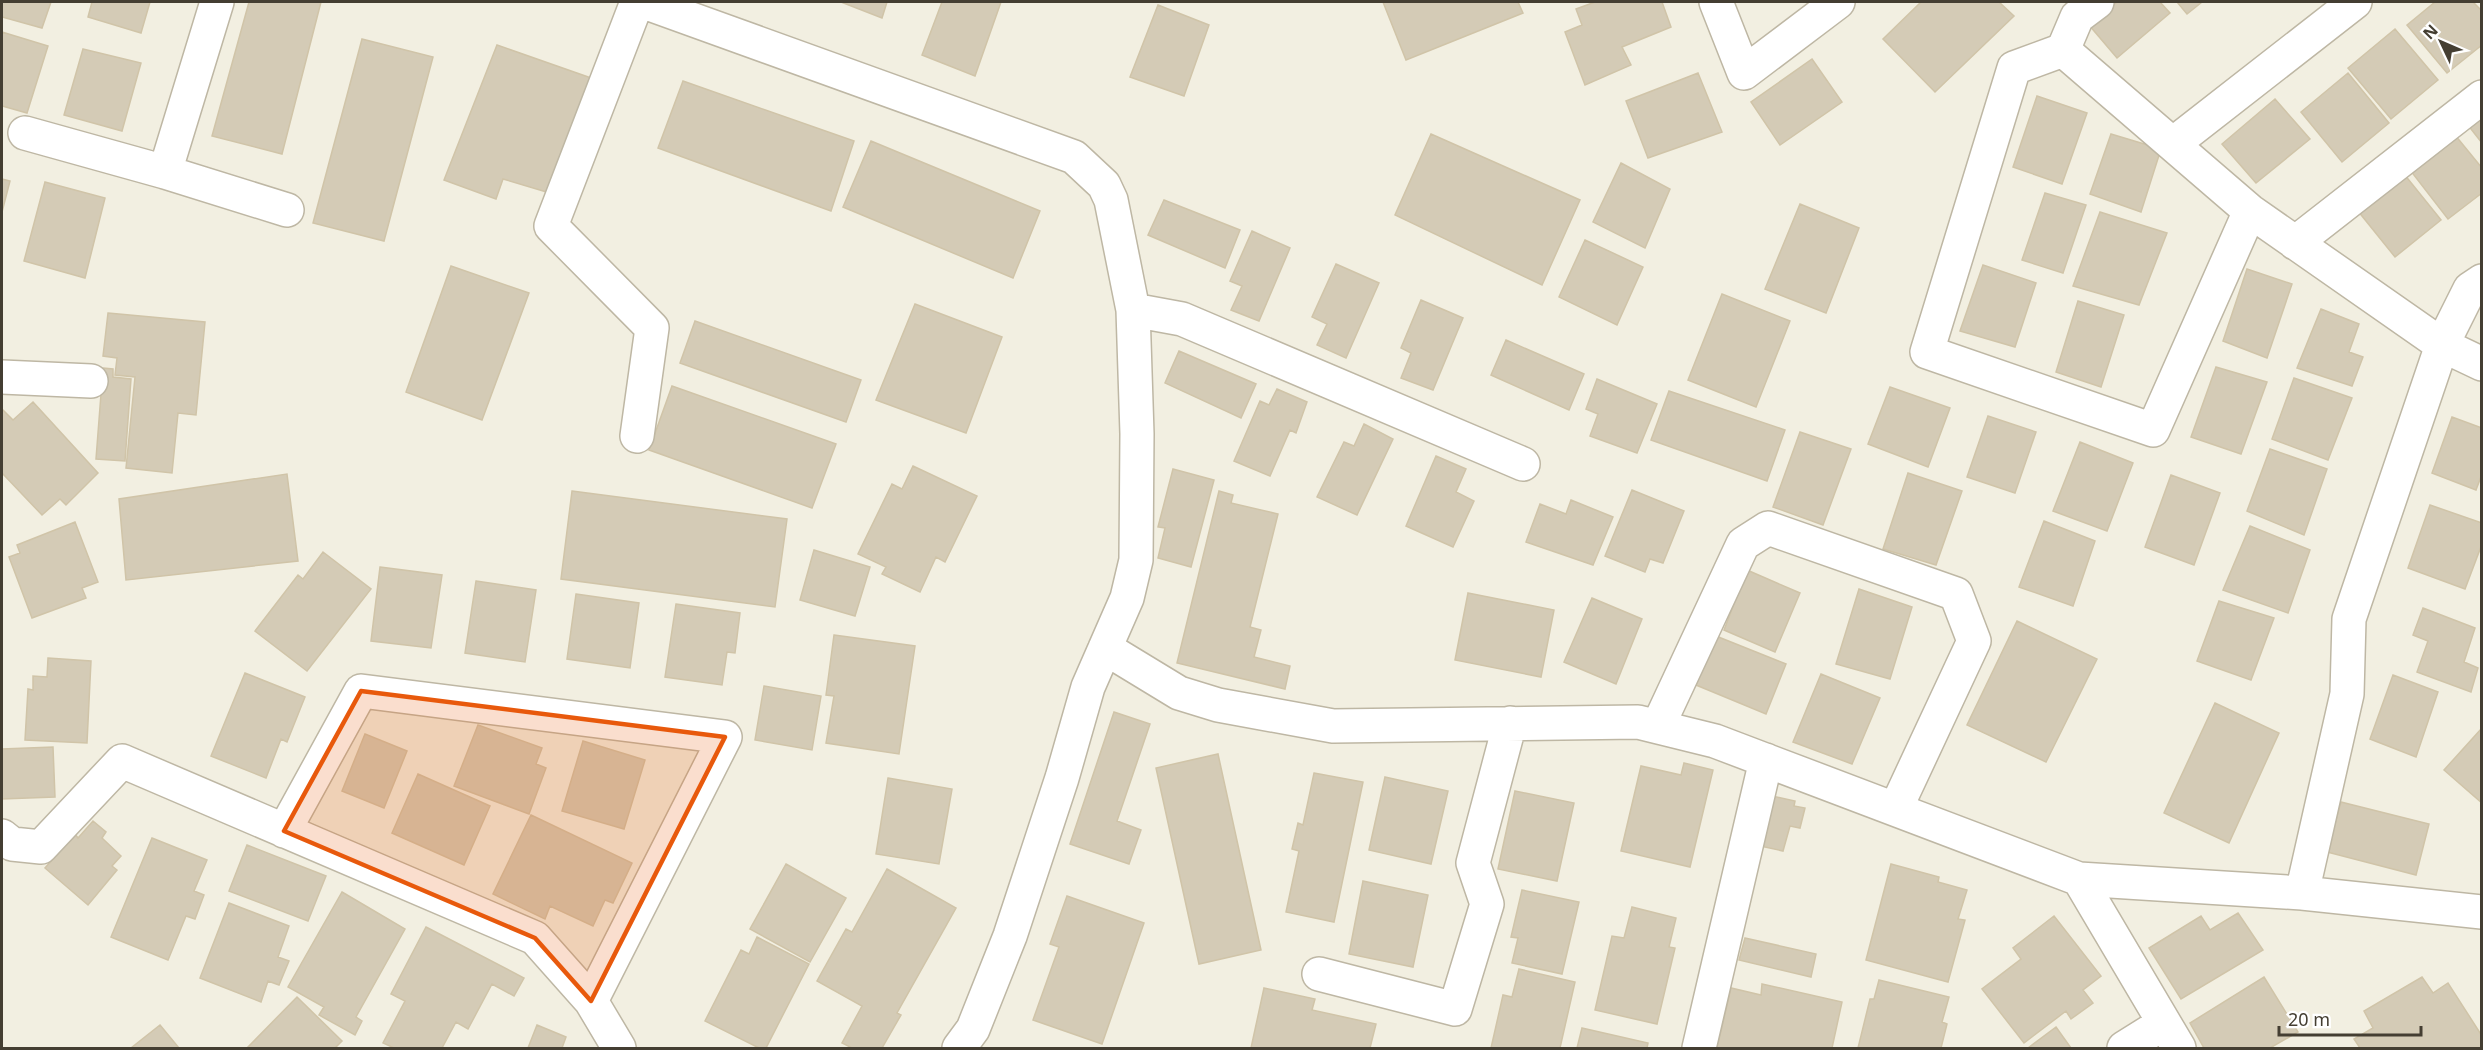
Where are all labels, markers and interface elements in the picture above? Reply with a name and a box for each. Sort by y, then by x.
north arrow [2411,12,2471,72]
text: N [2418,19,2443,44]
scale bar [2279,999,2422,1037]
text: 20 m [2288,1007,2330,1031]

